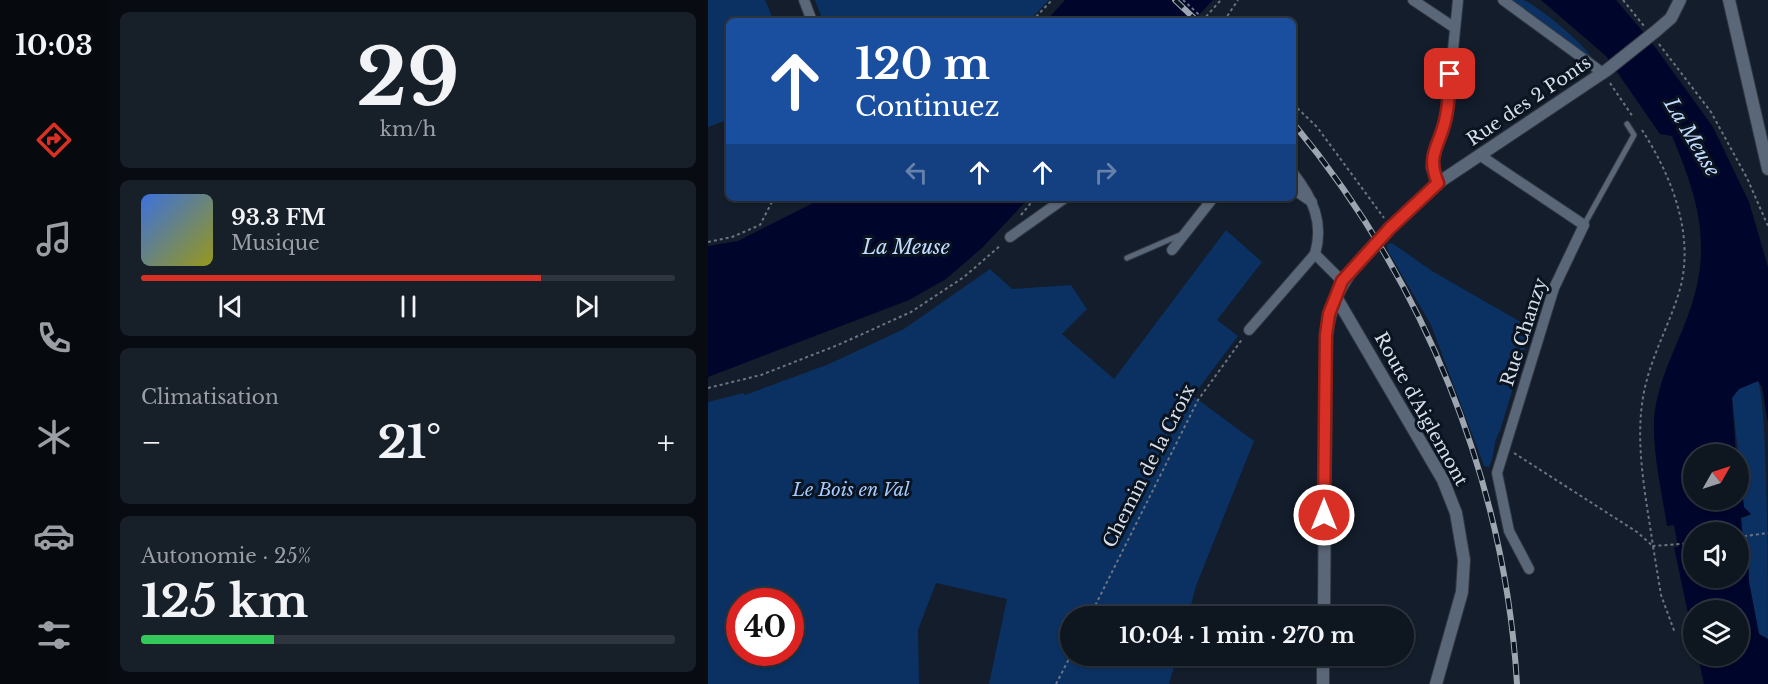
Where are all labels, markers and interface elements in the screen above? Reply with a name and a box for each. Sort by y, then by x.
text: 10:03 [15,29,93,62]
text: 29 [356,29,460,126]
text: 120 m [855,38,990,90]
icon: ahead [756,42,834,120]
pin [1424,48,1475,99]
street label: Rue des 2 Ponts [1463,51,1595,151]
icon: arrive [1433,57,1466,90]
text: Continuez [855,90,1000,123]
water label: La Meuse [1659,92,1725,181]
text: km/h [380,117,436,141]
icon: directions [33,119,75,161]
icon: left [900,156,933,189]
icon: ahead [963,156,996,189]
icon: ahead [1026,156,1059,189]
icon: right [1089,156,1122,189]
text: 93.3 FM [231,204,326,231]
icon: music [33,218,75,260]
text: Musique [231,231,320,255]
water label: La Meuse [861,235,950,259]
street label: Rue Chanzy [1496,275,1552,389]
icon: previous [214,290,247,323]
icon: pause [392,290,425,323]
icon: next [570,290,603,323]
icon: phone [33,317,75,359]
street label: Route d'Aiglemont [1370,328,1472,490]
street label: Chemin de la Croix [1098,381,1200,551]
text: Climatisation [141,385,279,409]
text: 21° [377,414,441,470]
icon: climate [33,416,75,458]
text: − [141,422,162,463]
text: + [657,422,675,463]
north arrow [1683,444,1749,510]
map controls [1683,444,1749,666]
park label: Le Bois en Val [791,479,910,501]
position arrow [1292,483,1356,547]
icon: car [33,515,75,557]
button: sound [1683,522,1749,588]
text: Autonomie · 25% [141,544,311,568]
text: 125 km [141,573,308,629]
speed limit sign: 40 [726,588,804,666]
button: layers [1683,600,1749,666]
icon: filters [33,614,75,656]
text: 10:04 · 1 min · 270 m [1119,622,1355,649]

